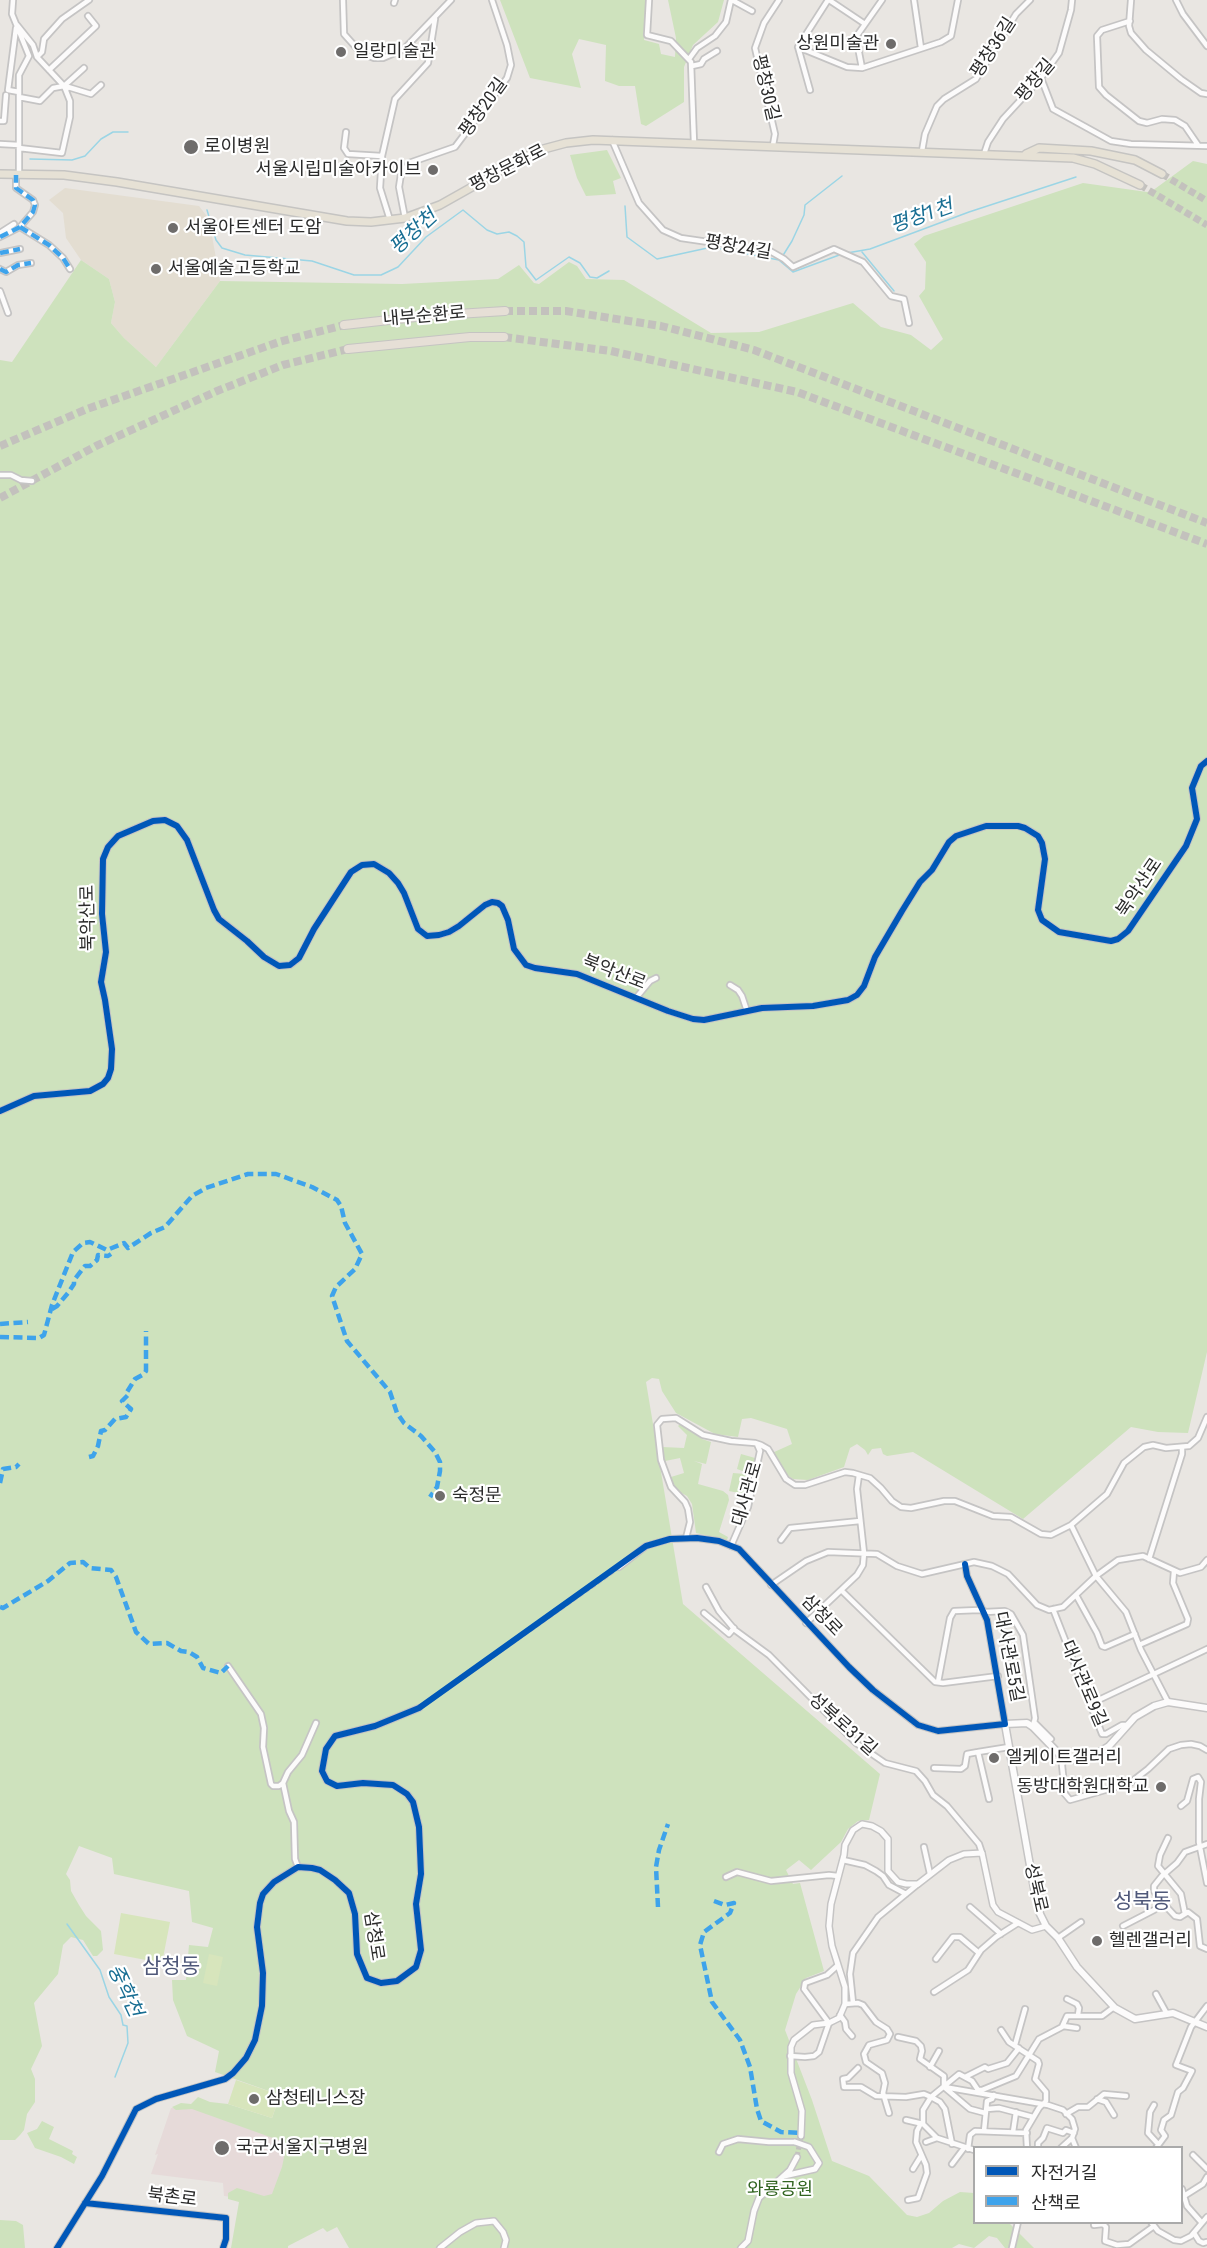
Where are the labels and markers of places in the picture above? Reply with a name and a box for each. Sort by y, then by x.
place label: 상원미술관 [796,33,879,55]
marker: 상원미술관 [884,37,898,51]
place label: 일랑미술관 [353,41,436,63]
marker: 일랑미술관 [334,45,348,59]
place label: 로이병원 [204,136,270,158]
marker: 로이병원 [182,138,200,156]
place label: 서울시립미술아카이브 [255,159,421,181]
marker: 서울시립미술아카이브 [426,163,440,177]
place label: 서울아트센터 도암 [185,217,322,239]
marker: 서울아트센터 도암 [166,221,180,235]
place label: 서울예술고등학교 [168,258,300,280]
marker: 서울예술고등학교 [149,262,163,276]
place label: 숙정문 [452,1485,502,1507]
marker: 숙정문 [433,1489,447,1503]
place label: 엘케이트갤러리 [1006,1747,1122,1769]
marker: 엘케이트갤러리 [987,1751,1001,1765]
place label: 동방대학원대학교 [1017,1776,1149,1798]
marker: 동방대학원대학교 [1154,1780,1168,1794]
place label: 헬렌갤러리 [1109,1930,1192,1952]
marker: 헬렌갤러리 [1090,1934,1104,1948]
place label: 삼청테니스장 [266,2088,365,2110]
marker: 삼청테니스장 [247,2092,261,2106]
place label: 국군서울지구병원 [236,2137,368,2159]
marker: 국군서울지구병원 [213,2139,231,2157]

